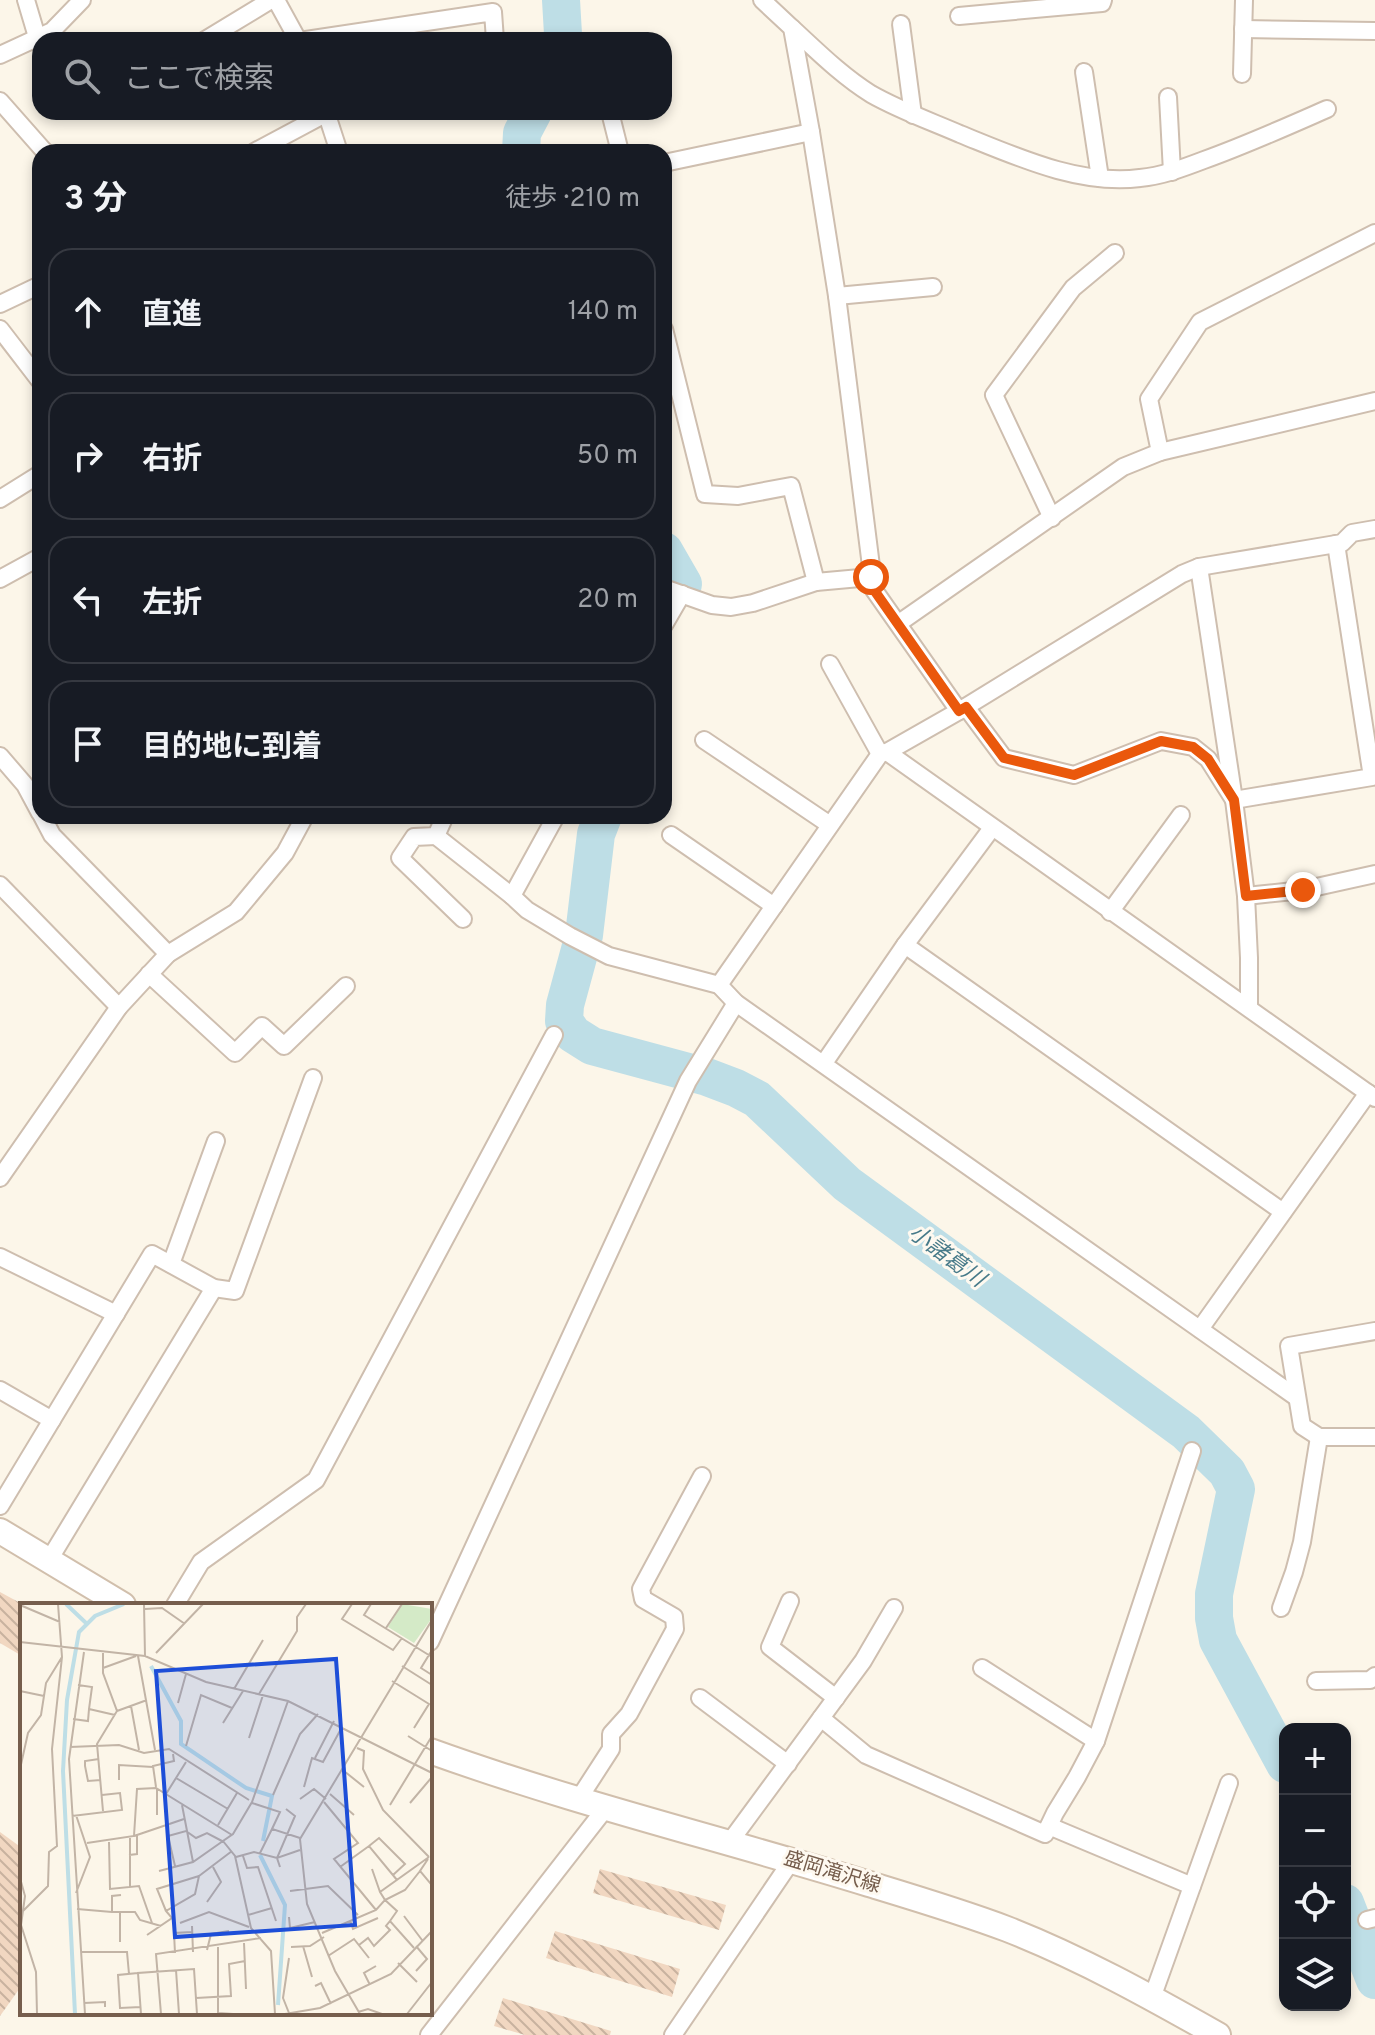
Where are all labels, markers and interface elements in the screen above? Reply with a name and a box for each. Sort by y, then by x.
search box [32,32,672,120]
icon: search [60,54,104,98]
text: ここで検索 [124,62,274,99]
text: 3 分 [64,179,127,222]
text: 徒歩 · 210 m [505,183,640,216]
icon: ahead [66,290,110,334]
text: 140 m [568,296,638,329]
text: 直進 [142,298,202,335]
icon: right [66,434,110,478]
text: 50 m [577,440,638,473]
text: 右折 [142,442,202,479]
route start [853,559,889,595]
icon: left [66,578,110,622]
text: 20 m [577,584,638,617]
text: 左折 [142,586,202,623]
icon: arrive [66,722,110,766]
text: 目的地に到着 [142,730,322,767]
route end [1285,872,1321,908]
water label: 小諸葛川 [902,1220,991,1295]
inset map [20,1603,432,2015]
map controls [1279,1723,1351,2011]
button: + [1279,1723,1351,1795]
button: − [1279,1795,1351,1867]
street label: 盛岡滝沢線 [780,1846,884,1900]
button: locate [1279,1867,1351,1939]
button: layers [1279,1939,1351,2011]

